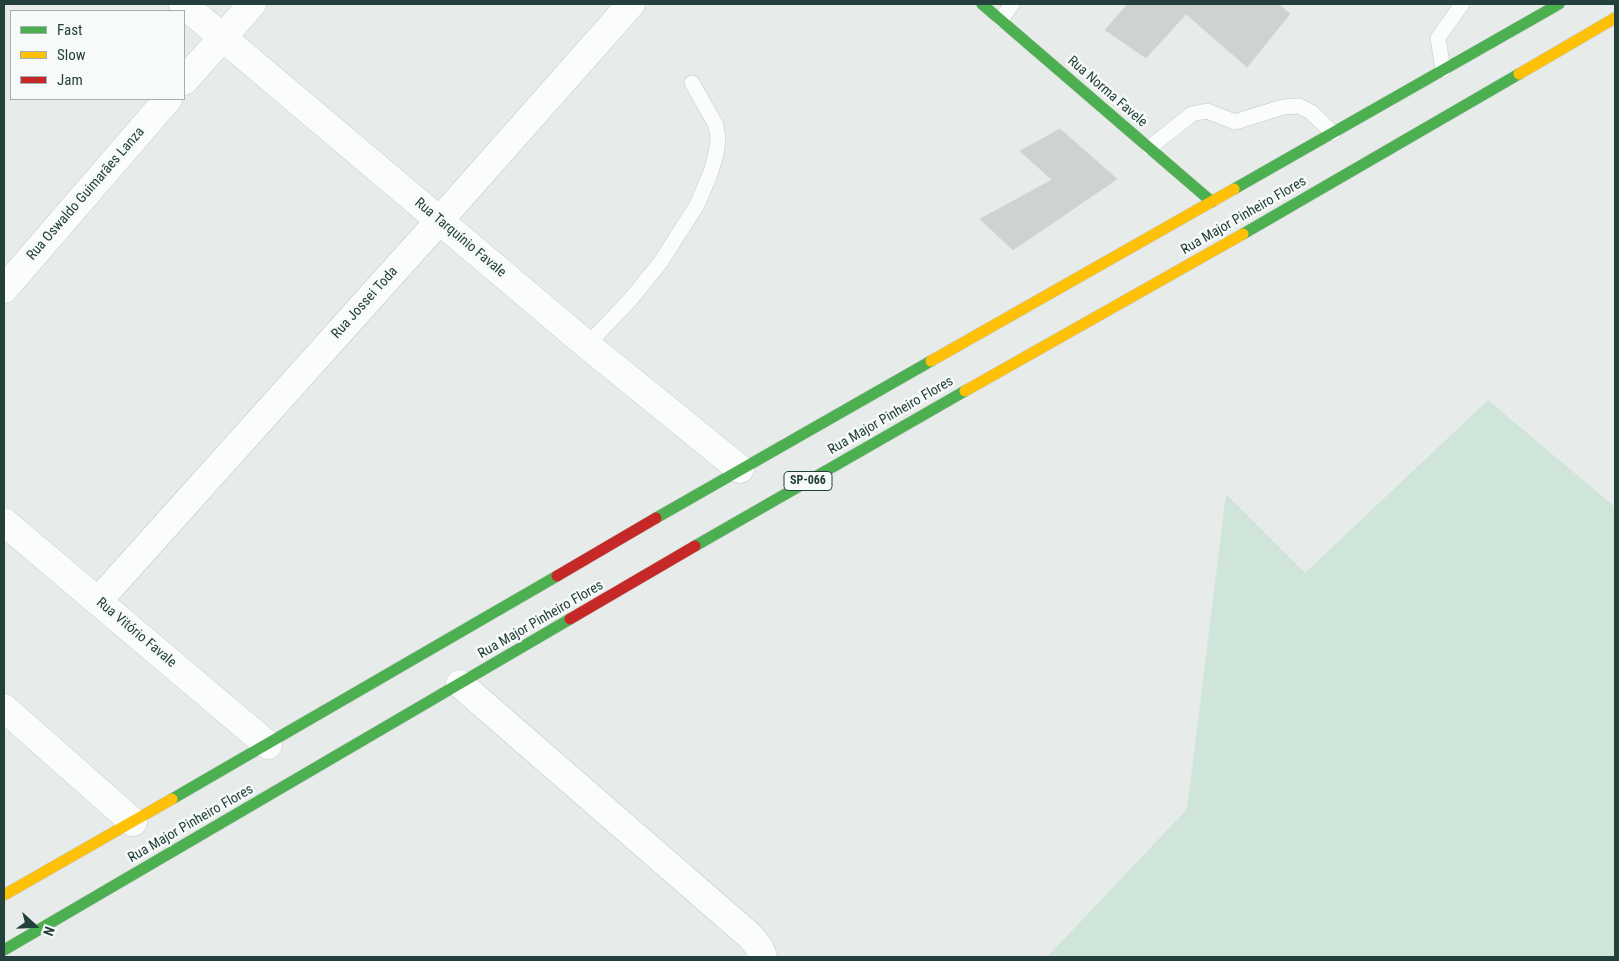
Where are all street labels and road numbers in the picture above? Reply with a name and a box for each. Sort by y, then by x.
street label: Rua Norma Favele [1064,53,1150,131]
street label: Rua Oswaldo Guimarães Lanza [24,124,148,264]
street label: Rua Major Pinheiro Flores [1178,173,1310,259]
street label: Rua Tarquínio Favale [411,195,509,281]
street label: Rua Jossei Toda [328,264,402,342]
street label: Rua Major Pinheiro Flores [825,373,957,459]
road number: SP-066 [784,472,832,491]
street label: Rua Major Pinheiro Flores [475,577,607,663]
street label: Rua Vitório Favale [93,595,179,671]
street label: Rua Major Pinheiro Flores [125,781,257,867]

